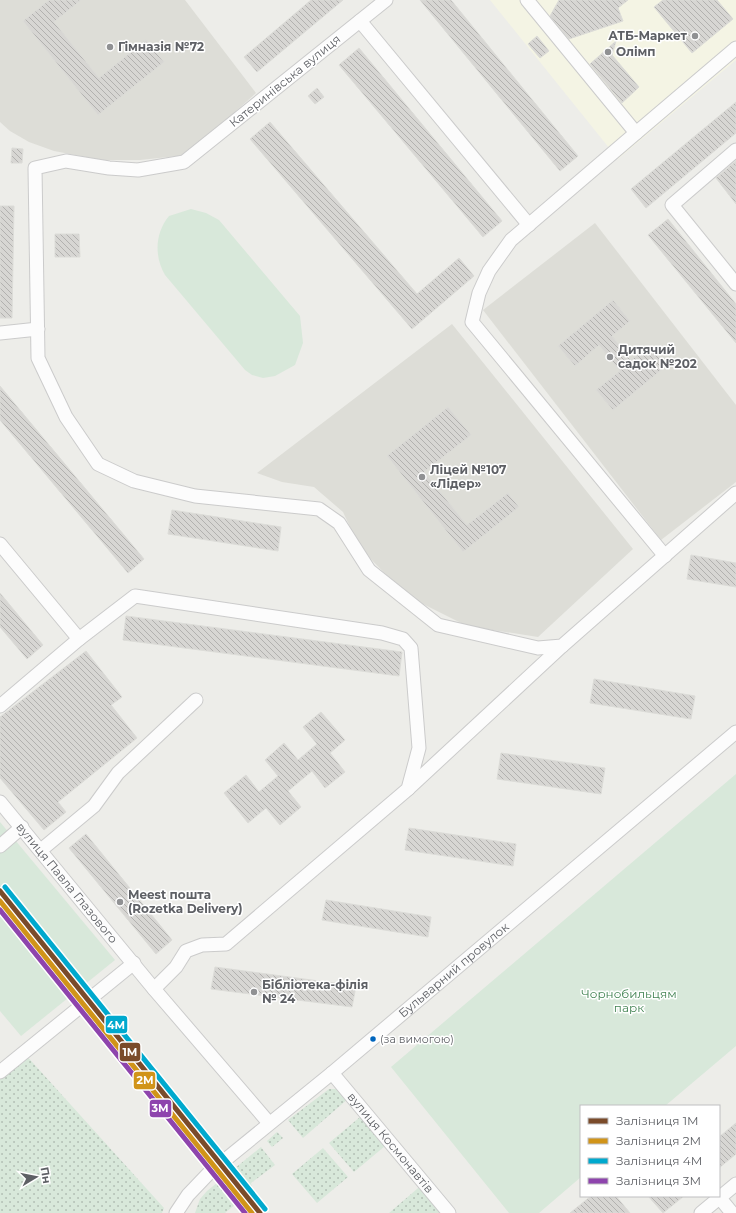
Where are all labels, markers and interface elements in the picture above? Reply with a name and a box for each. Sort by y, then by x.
place label: АТБ-Маркет [608,28,688,43]
street label: Катеринівська вулиця [226,31,343,130]
marker: АТБ-Маркет [690,31,700,41]
place label: Гімназія №72 [118,39,204,54]
marker: Гімназія №72 [105,42,115,52]
place label: Олімп [616,44,656,59]
marker: Олімп [603,47,613,57]
place label: Дитячий садок №202 [618,342,697,371]
marker: Дитячий садок №202 [605,352,615,362]
place label: Ліцей №107 «Лідер» [430,462,507,491]
marker: Ліцей №107 «Лідер» [417,472,427,482]
street label: вулиця Павла Глазового [13,819,121,946]
place label: Meest пошта (Rozetka Delivery) [128,887,243,916]
marker: Meest пошта (Rozetka Delivery) [115,897,125,907]
street label: Бульварний провулок [395,919,512,1021]
place label: Бібліотека-філія № 24 [262,977,368,1006]
park label: Чорнобильцям парк [581,986,677,1015]
marker: Бібліотека-філія № 24 [249,987,259,997]
line badge: 4М [105,1015,128,1034]
text: 4М [107,1018,125,1032]
place label: (за вимогою) [380,1032,454,1046]
marker: (за вимогою) [368,1034,378,1044]
line badge: 1М [119,1042,141,1062]
text: 1М [123,1045,137,1059]
line badge: 2М [133,1071,156,1090]
text: 2М [136,1073,154,1087]
street label: вулиця Космонавтів [344,1089,437,1196]
line badge: 3М [149,1099,172,1118]
text: 3М [150,1101,169,1115]
legend [580,1105,720,1197]
text: Залізниця 1М [616,1113,699,1128]
text: Залізниця 2М [616,1133,701,1148]
text: Залізниця 4М [616,1153,702,1168]
north arrow [16,1157,56,1197]
text: Пн [38,1166,54,1185]
text: Залізниця 3М [616,1173,701,1188]

